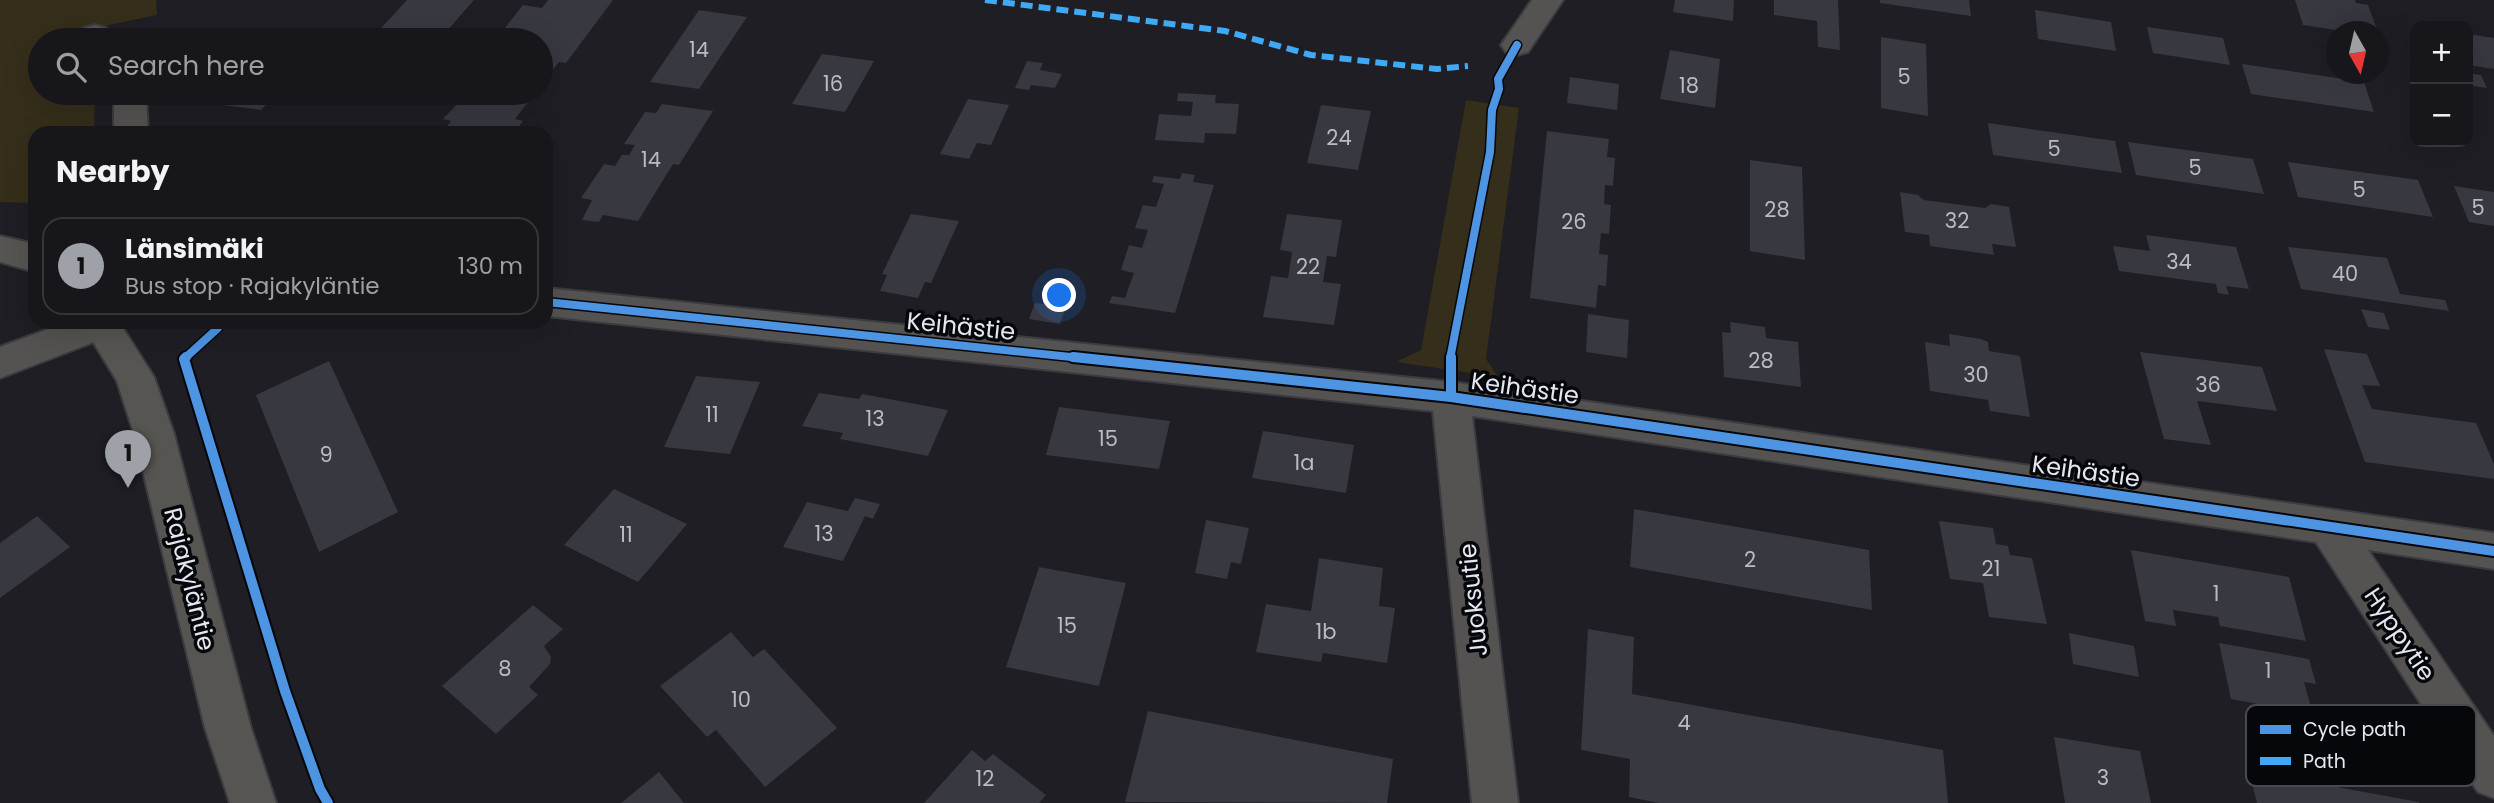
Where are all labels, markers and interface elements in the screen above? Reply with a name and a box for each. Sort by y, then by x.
north arrow [2326,21,2389,84]
map controls [2410,21,2473,147]
button: + [2410,21,2473,84]
search box [28,28,553,105]
house number: 14 [689,35,709,64]
icon: search [52,48,90,86]
text: Search here [108,48,265,84]
house number: 5 [1897,62,1911,91]
house number: 16 [823,69,843,98]
house number: 18 [1679,71,1699,100]
button: − [2410,84,2473,147]
house number: 24 [1326,123,1352,152]
house number: 5 [2047,134,2061,163]
house number: 14 [641,145,661,174]
text: Nearby [56,150,170,193]
house number: 5 [2188,153,2202,182]
house number: 5 [2352,175,2366,204]
house number: 5 [2471,193,2485,222]
house number: 28 [1764,195,1790,224]
house number: 32 [1945,206,1969,235]
house number: 26 [1561,207,1587,236]
text: Länsimäki [125,231,264,267]
house number: 34 [2166,247,2192,276]
text: 1 [77,250,85,282]
text: 130 m [458,250,523,282]
house number: 22 [1296,252,1320,281]
house number: 40 [2332,259,2358,288]
text: Bus stop · Rajakyläntie [125,270,380,302]
your location [1042,278,1076,312]
street label: Keihästie [905,304,1017,348]
house number: 28 [1748,346,1774,375]
house number: 30 [1963,360,1989,389]
street label: Keihästie [1469,364,1581,412]
house number: 36 [2195,370,2221,399]
house number: 11 [705,400,719,429]
house number: 13 [865,404,885,433]
house number: 15 [1098,424,1118,453]
pin: 1 [105,430,151,488]
house number: 9 [319,440,333,469]
street label: Keihästie [2030,447,2142,495]
house number: 1a [1294,448,1314,477]
street label: Rajakyläntie [156,504,224,654]
house number: 13 [814,519,834,548]
house number: 11 [619,520,633,549]
street label: Juoksutie [1451,542,1495,658]
house number: 2 [1744,545,1756,574]
house number: 21 [1982,554,2000,583]
house number: 1 [2213,579,2219,608]
street label: Hyppytie [2357,581,2443,687]
house number: 15 [1057,611,1077,640]
house number: 1b [1316,617,1336,646]
house number: 8 [498,654,512,683]
house number: 1 [2265,656,2271,685]
house number: 10 [731,685,751,714]
legend [2246,705,2476,786]
house number: 4 [1677,708,1691,737]
text: Cycle path [2303,716,2406,743]
text: Path [2303,748,2346,775]
house number: 3 [2097,763,2109,792]
house number: 12 [976,764,994,793]

